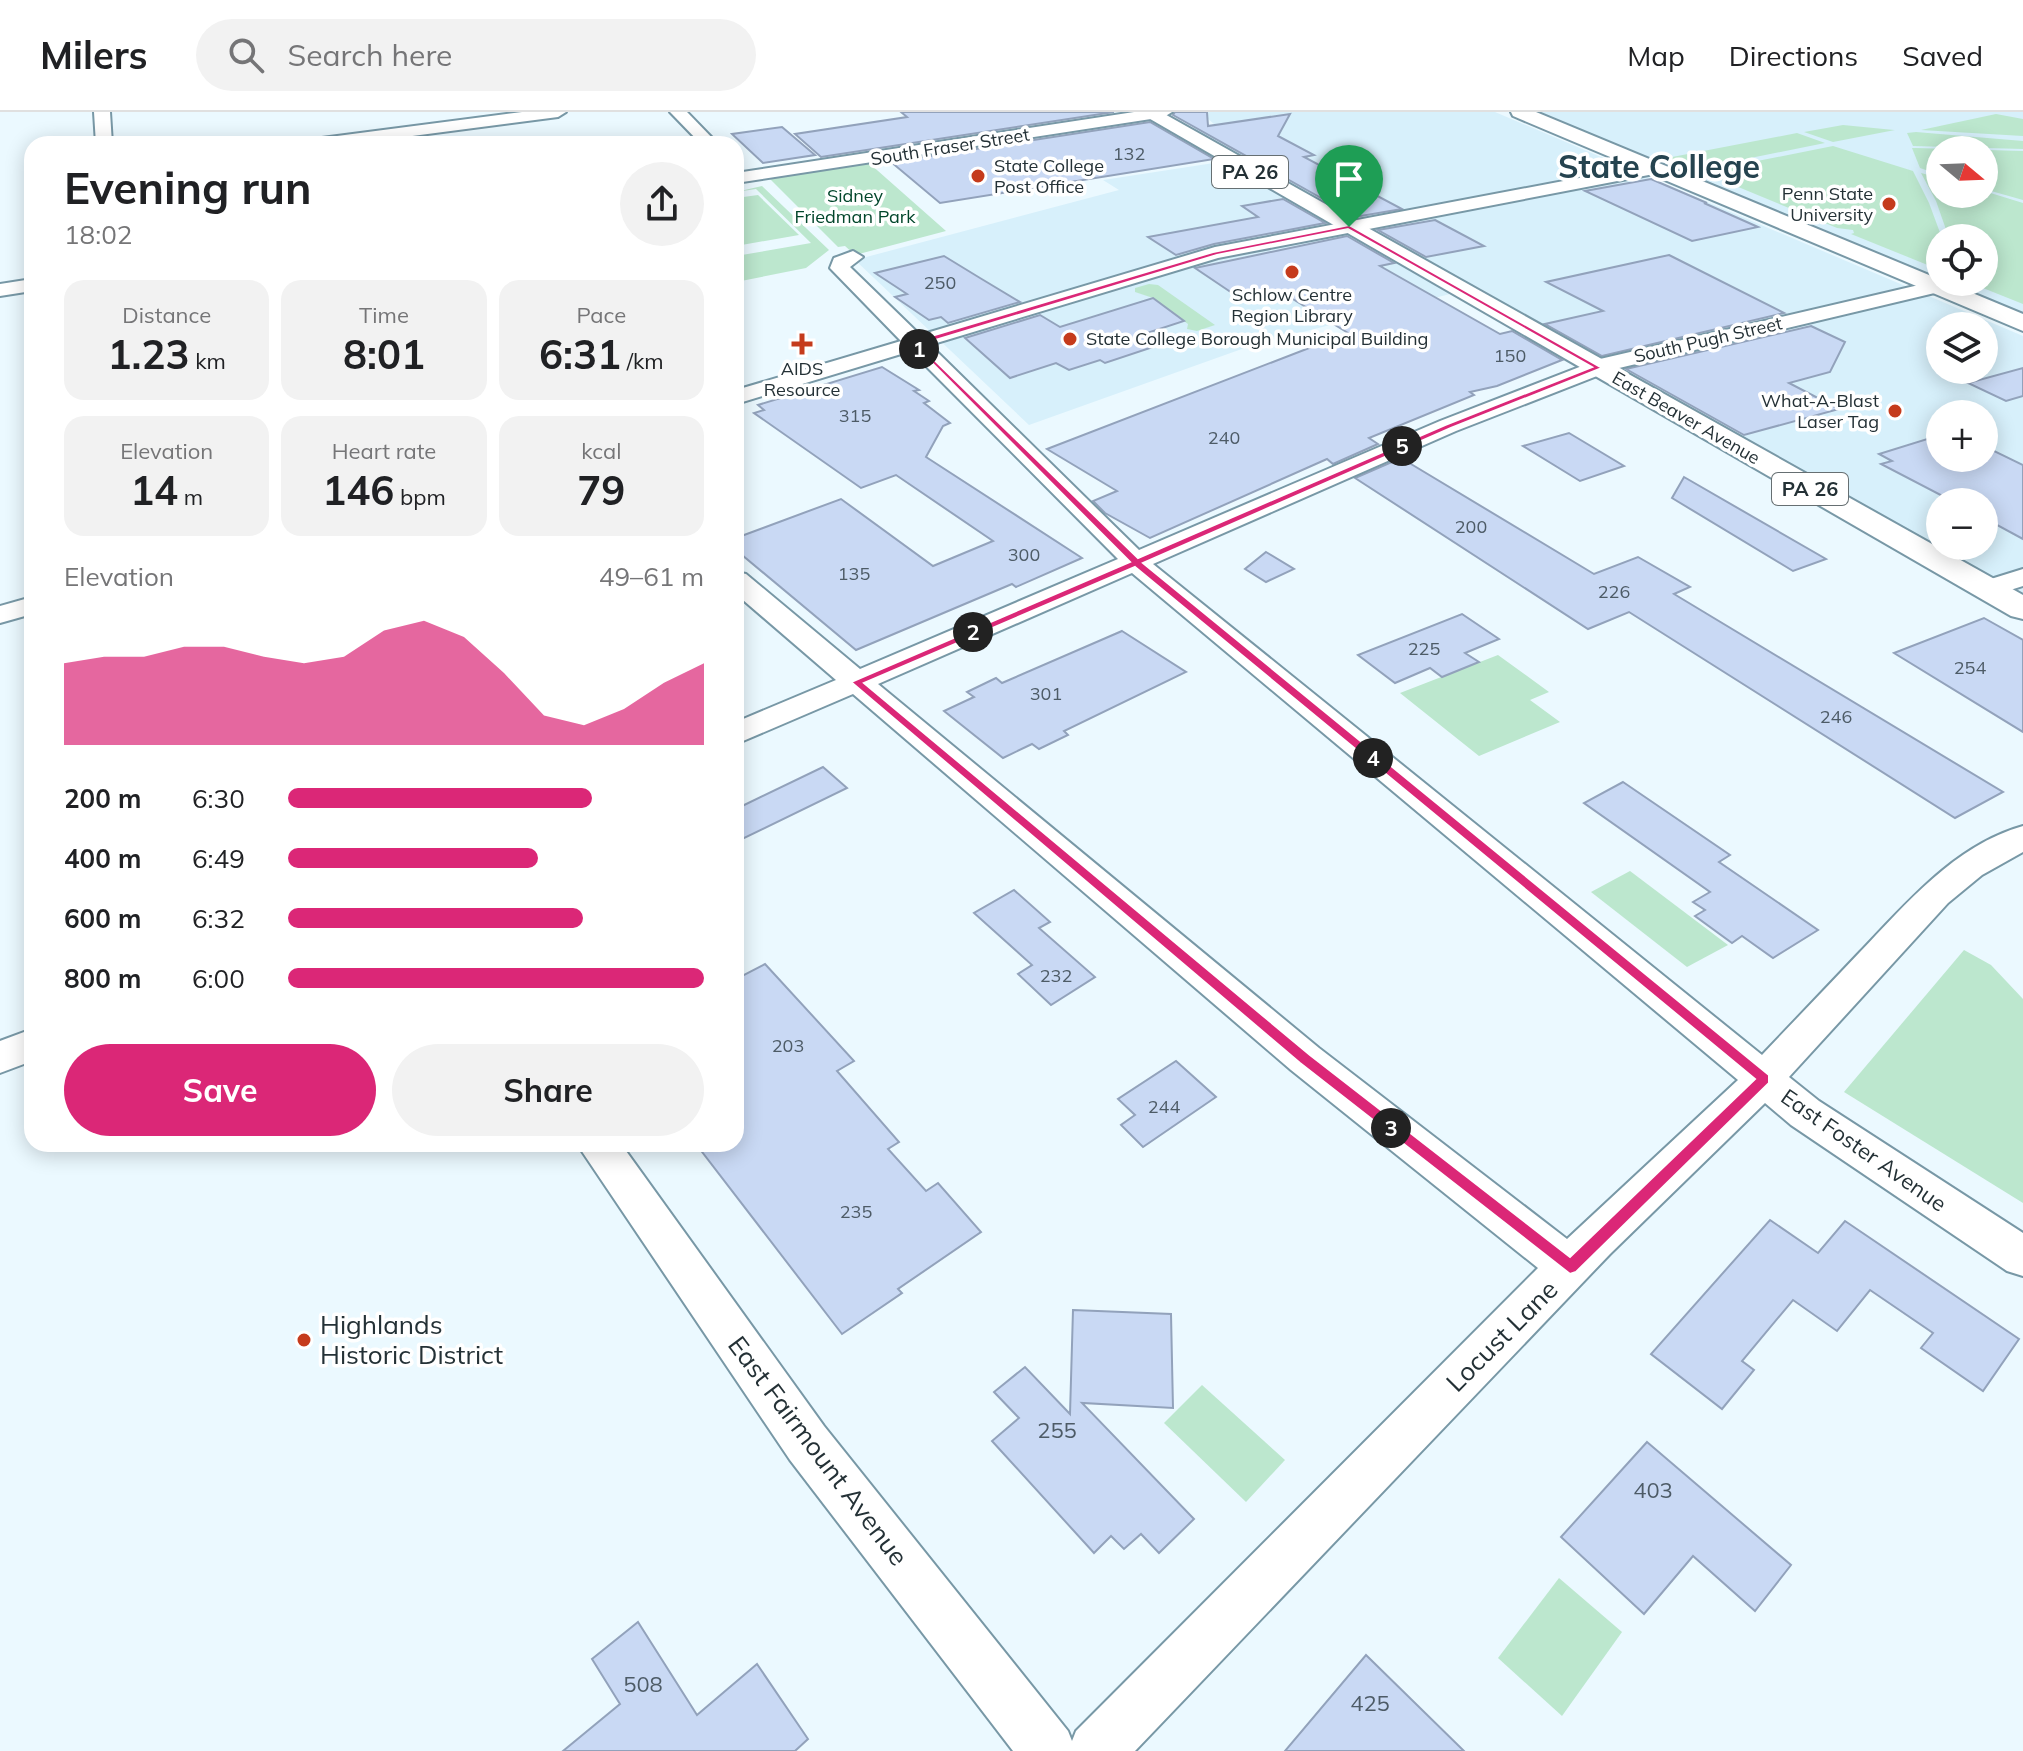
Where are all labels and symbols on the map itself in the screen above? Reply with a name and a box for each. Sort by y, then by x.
street label: South Fraser Street [869,123,1031,170]
north arrow [1926,136,1998,208]
house number: 132 [1113,142,1145,165]
pin [1315,145,1383,227]
district label: State College [1558,146,1760,186]
place label: State College Post Office [994,154,1104,198]
road number: PA 26 [1212,156,1288,188]
marker: State College Post Office [969,167,987,185]
place label: Penn State University [1782,182,1873,226]
park label: Sidney Friedman Park [794,184,916,228]
marker: Penn State University [1880,195,1898,213]
marker: Schlow Centre Region Library [1283,263,1301,281]
house number: 250 [924,271,956,294]
place label: Schlow Centre Region Library [1231,283,1353,327]
street label: South Pugh Street [1632,311,1784,368]
place label: State College Borough Municipal Building [1086,327,1428,350]
pin: 1 [899,329,939,369]
marker: State College Borough Municipal Building [1061,330,1079,348]
marker: AIDS Resource [791,333,813,355]
house number: 150 [1494,344,1526,367]
place label: AIDS Resource [764,357,840,401]
street label: East Beaver Avenue [1608,366,1764,469]
place label: What-A-Blast Laser Tag [1761,389,1879,433]
marker: What-A-Blast Laser Tag [1886,402,1904,420]
house number: 315 [839,404,871,427]
house number: 240 [1208,426,1240,449]
pin: 5 [1382,426,1422,466]
road number: PA 26 [1772,473,1848,505]
house number: 200 [1455,515,1487,538]
house number: 300 [1008,543,1040,566]
house number: 135 [838,562,870,585]
house number: 226 [1598,580,1630,603]
pin: 2 [953,612,993,652]
house number: 225 [1408,637,1440,660]
house number: 254 [1954,656,1986,679]
house number: 301 [1030,682,1062,705]
house number: 246 [1820,705,1852,728]
pin: 4 [1353,738,1393,778]
house number: 232 [1040,964,1072,987]
house number: 203 [772,1034,804,1057]
street label: East Foster Avenue [1776,1082,1952,1218]
house number: 244 [1148,1095,1180,1118]
pin: 3 [1371,1108,1411,1148]
house number: 235 [840,1200,872,1223]
street label: Locust Lane [1439,1273,1564,1398]
place label: Highlands Historic District [320,1308,503,1371]
street label: East Fairmount Avenue [721,1329,916,1572]
marker: Highlands Historic District [295,1331,313,1349]
house number: 255 [1037,1416,1077,1444]
house number: 403 [1633,1476,1673,1504]
house number: 508 [623,1670,663,1698]
house number: 425 [1350,1689,1390,1717]

